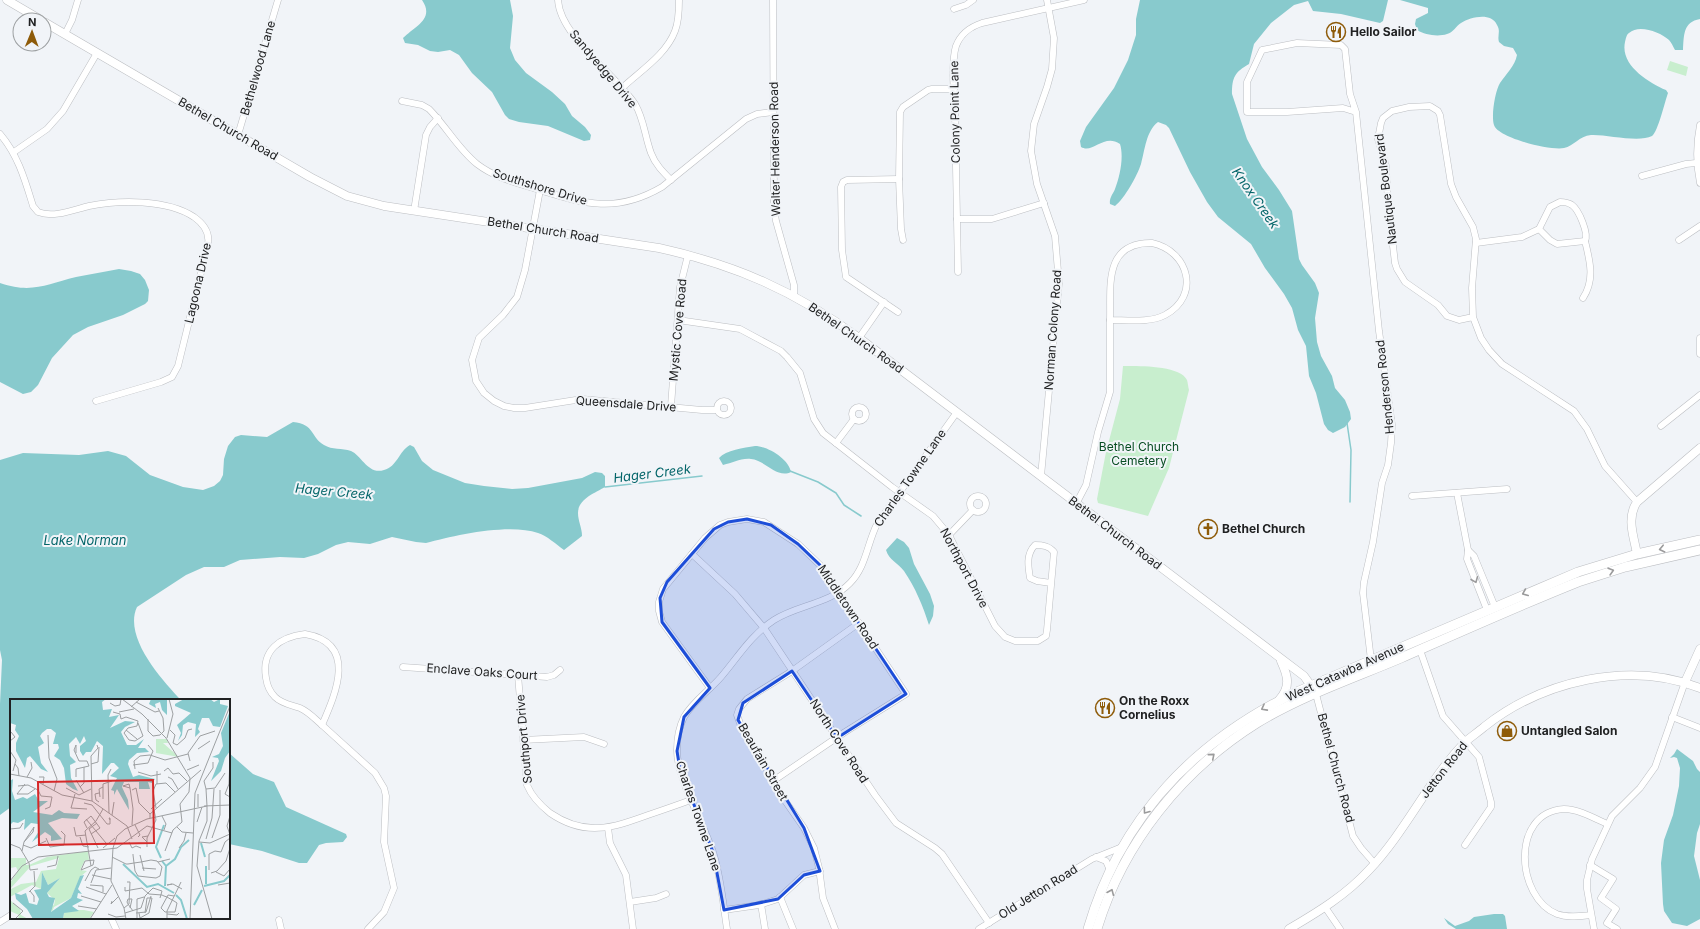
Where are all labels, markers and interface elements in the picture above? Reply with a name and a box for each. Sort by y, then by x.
north arrow [12,12,52,52]
text: N [28,15,36,29]
street label: Bethelwood Lane [237,19,278,117]
restaurant icon: Hello Sailor [1325,21,1347,43]
place label: Hello Sailor [1350,24,1417,39]
street label: Sandyedge Drive [566,27,640,111]
street label: Colony Point Lane [946,60,963,164]
street label: Walter Henderson Road [766,82,783,216]
street label: Bethel Church Road [176,94,281,163]
street label: Nautique Boulevard [1371,133,1400,245]
water label: Knox Creek [1229,164,1283,232]
street label: Southshore Drive [491,165,589,208]
street label: Bethel Church Road [486,213,600,246]
street label: Lagoona Drive [181,241,214,325]
street label: Norman Colony Road [1041,269,1064,391]
street label: Mystic Cove Road [666,278,689,382]
street label: Bethel Church Road [806,299,907,376]
street label: Henderson Road [1372,339,1397,435]
street label: Queensdale Drive [575,393,677,414]
street label: Charles Towne Lane [870,426,949,529]
park label: Bethel Church Cemetery [1099,439,1179,468]
water label: Hager Creek [612,460,693,486]
water label: Hager Creek [294,480,374,502]
street label: Bethel Church Road [1066,493,1165,573]
church icon: Bethel Church [1197,518,1219,540]
place label: Bethel Church [1222,521,1305,536]
street label: Northport Drive [937,525,992,610]
water label: Lake Norman [43,532,127,548]
one-way arrow [1659,544,1665,552]
street label: Middletown Road [815,562,882,652]
one-way arrow [1607,567,1614,576]
one-way arrow [1471,577,1479,584]
one-way arrow [1522,589,1529,597]
street label: West Catawba Avenue [1283,639,1406,704]
street label: Enclave Oaks Court [426,660,538,683]
place label: On the Roxx Cornelius [1119,693,1189,722]
street label: Southport Drive [512,694,535,784]
street label: North Cove Road [807,696,872,785]
restaurant icon: On the Roxx Cornelius [1094,697,1116,719]
inset map [10,699,230,919]
one-way arrow [1261,704,1268,711]
street label: Bethel Church Road [1315,711,1358,824]
street label: Beaufain Street [735,720,792,803]
shop icon: Untangled Salon [1496,720,1518,742]
place label: Untangled Salon [1521,723,1617,738]
street label: Jetton Road [1417,738,1470,801]
one-way arrow [1208,753,1215,760]
street label: Charles Towne Lane [673,759,724,873]
one-way arrow [1144,807,1151,814]
street label: Old Jetton Road [995,861,1080,922]
one-way arrow [1106,889,1114,896]

